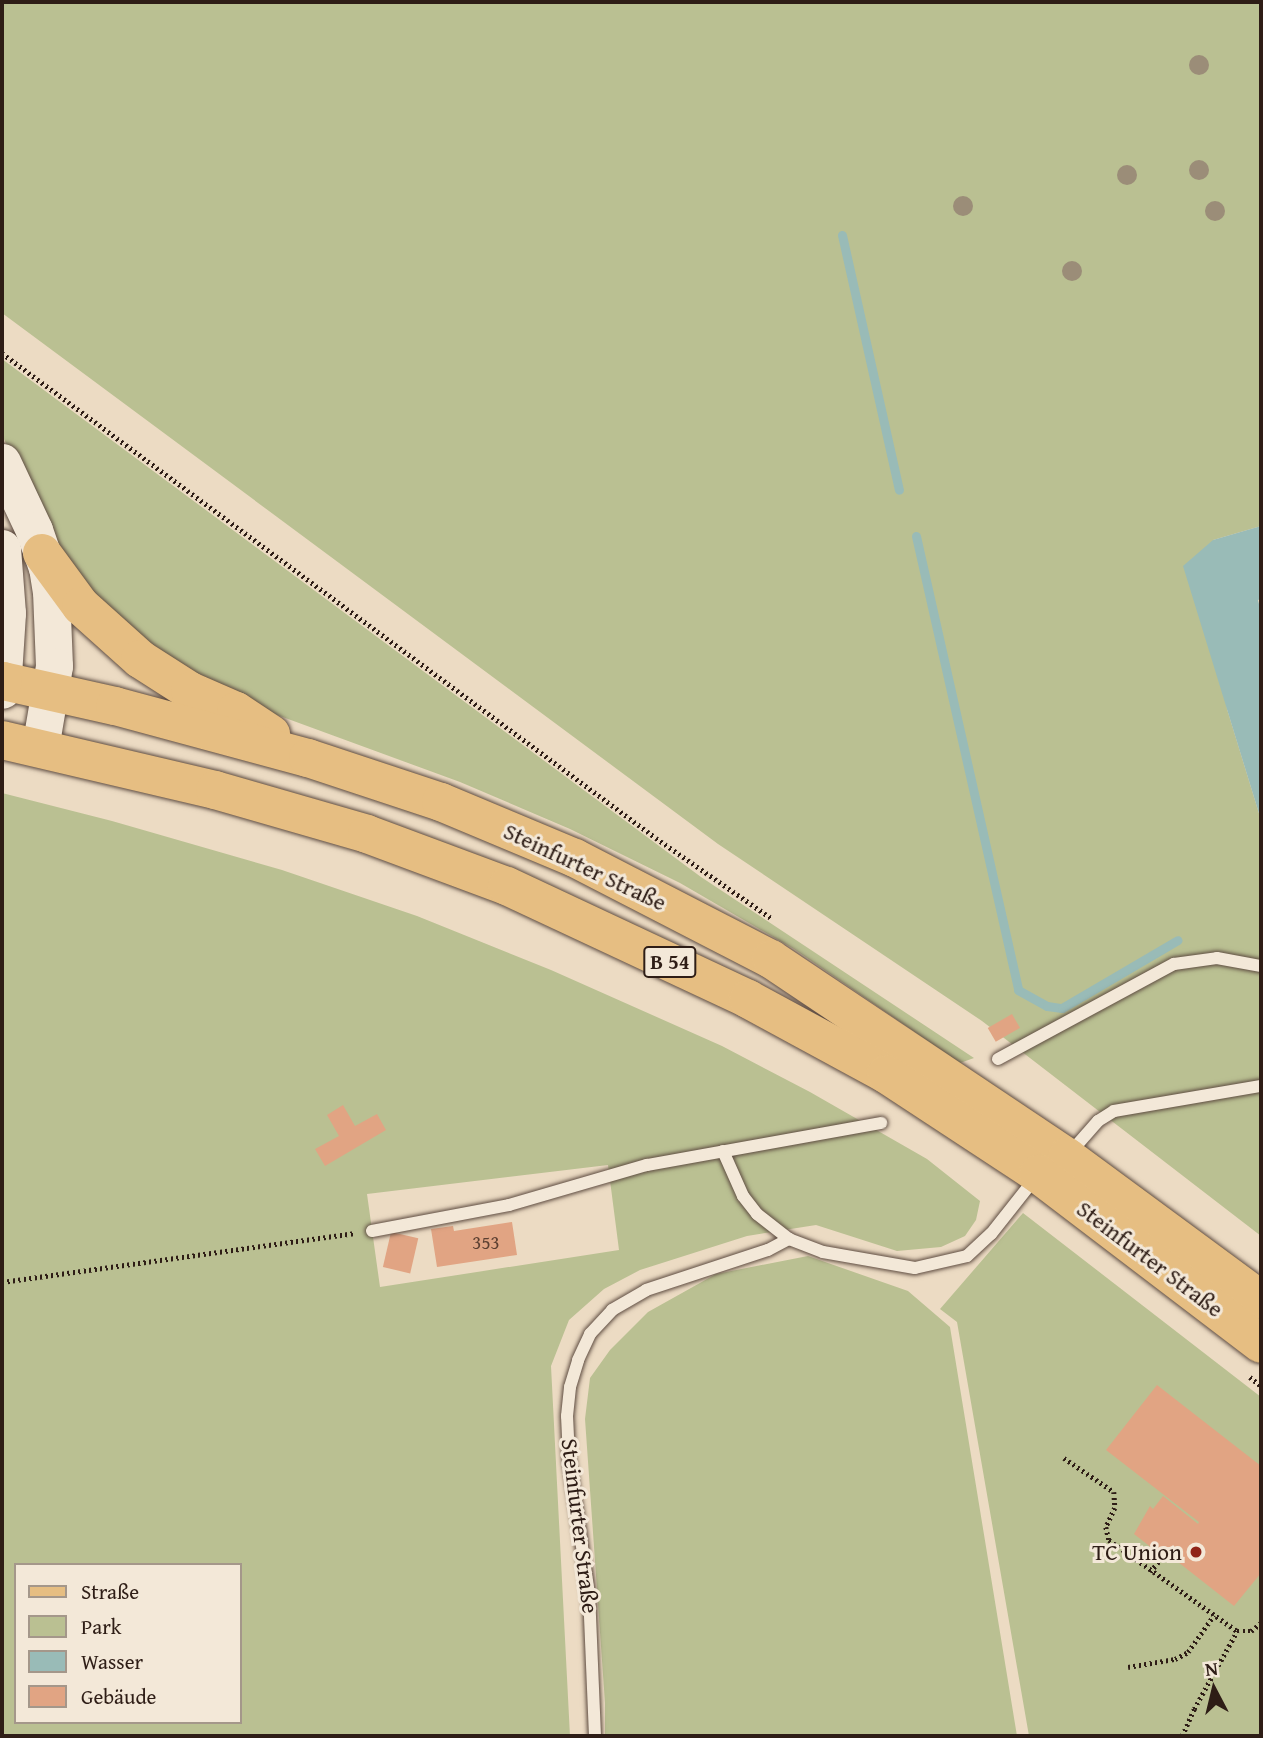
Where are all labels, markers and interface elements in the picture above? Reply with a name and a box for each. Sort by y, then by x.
street label: Steinfurter Straße [499,817,671,917]
road number: B 54 [642,944,698,979]
street label: Steinfurter Straße [1071,1195,1229,1323]
house number: 353 [472,1232,500,1254]
street label: Steinfurter Straße [556,1437,604,1615]
place label: TC Union [1092,1538,1182,1566]
marker: TC Union [1188,1544,1204,1560]
legend [14,1563,242,1724]
text: Straße [81,1576,139,1607]
text: Park [81,1611,122,1642]
text: Wasser [81,1646,143,1677]
text: N [1203,1653,1219,1683]
north arrow [1179,1654,1249,1724]
text: Gebäude [81,1681,156,1712]

